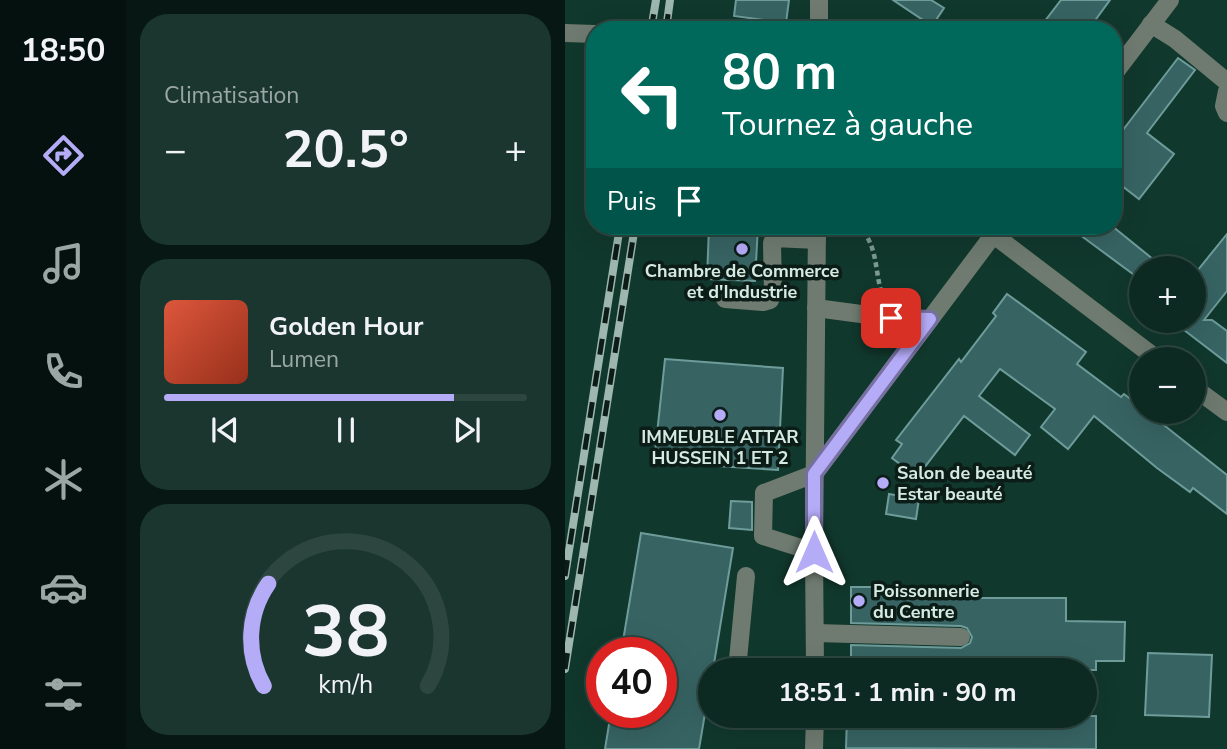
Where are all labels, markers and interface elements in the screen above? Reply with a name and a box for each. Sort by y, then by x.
text: 18:50 [21,29,105,72]
text: 80 m [722,39,837,106]
icon: left [607,49,698,140]
text: Climatisation [164,80,299,111]
text: Tournez à gauche [722,103,973,146]
text: 20.5° [282,114,409,185]
text: − [164,125,187,176]
text: + [504,125,527,176]
icon: directions [39,131,88,180]
icon: arrive [670,182,708,220]
text: Puis [607,184,656,219]
icon: music [39,239,88,288]
marker: Chambre de Commerce et d'Industrie [734,241,750,257]
map controls [1129,256,1206,424]
button: + [1129,256,1206,333]
place label: Chambre de Commerce et d'Industrie [645,259,839,304]
pin [861,288,921,348]
icon: arrive [872,299,910,337]
text: Golden Hour [269,309,424,344]
text: Lumen [269,344,339,375]
icon: phone [39,347,88,396]
button: − [1129,347,1206,424]
marker: IMMEUBLE ATTAR HUSSEIN 1 ET 2 [712,407,728,423]
icon: previous [206,411,244,449]
icon: pause [327,411,365,449]
icon: next [448,411,486,449]
place label: IMMEUBLE ATTAR HUSSEIN 1 ET 2 [641,425,799,470]
icon: climate [39,455,88,504]
place label: Salon de beauté Estar beauté [897,461,1033,506]
marker: Salon de beauté Estar beauté [875,475,891,491]
position arrow [777,515,851,589]
icon: car [39,563,88,612]
place label: Poissonnerie du Centre [873,579,980,624]
text: 38 [302,582,389,682]
marker: Poissonnerie du Centre [851,593,867,609]
speed limit sign: 40 [586,637,677,728]
text: km/h [318,667,373,701]
icon: filters [39,670,88,719]
text: 18:51 · 1 min · 90 m [778,675,1017,710]

